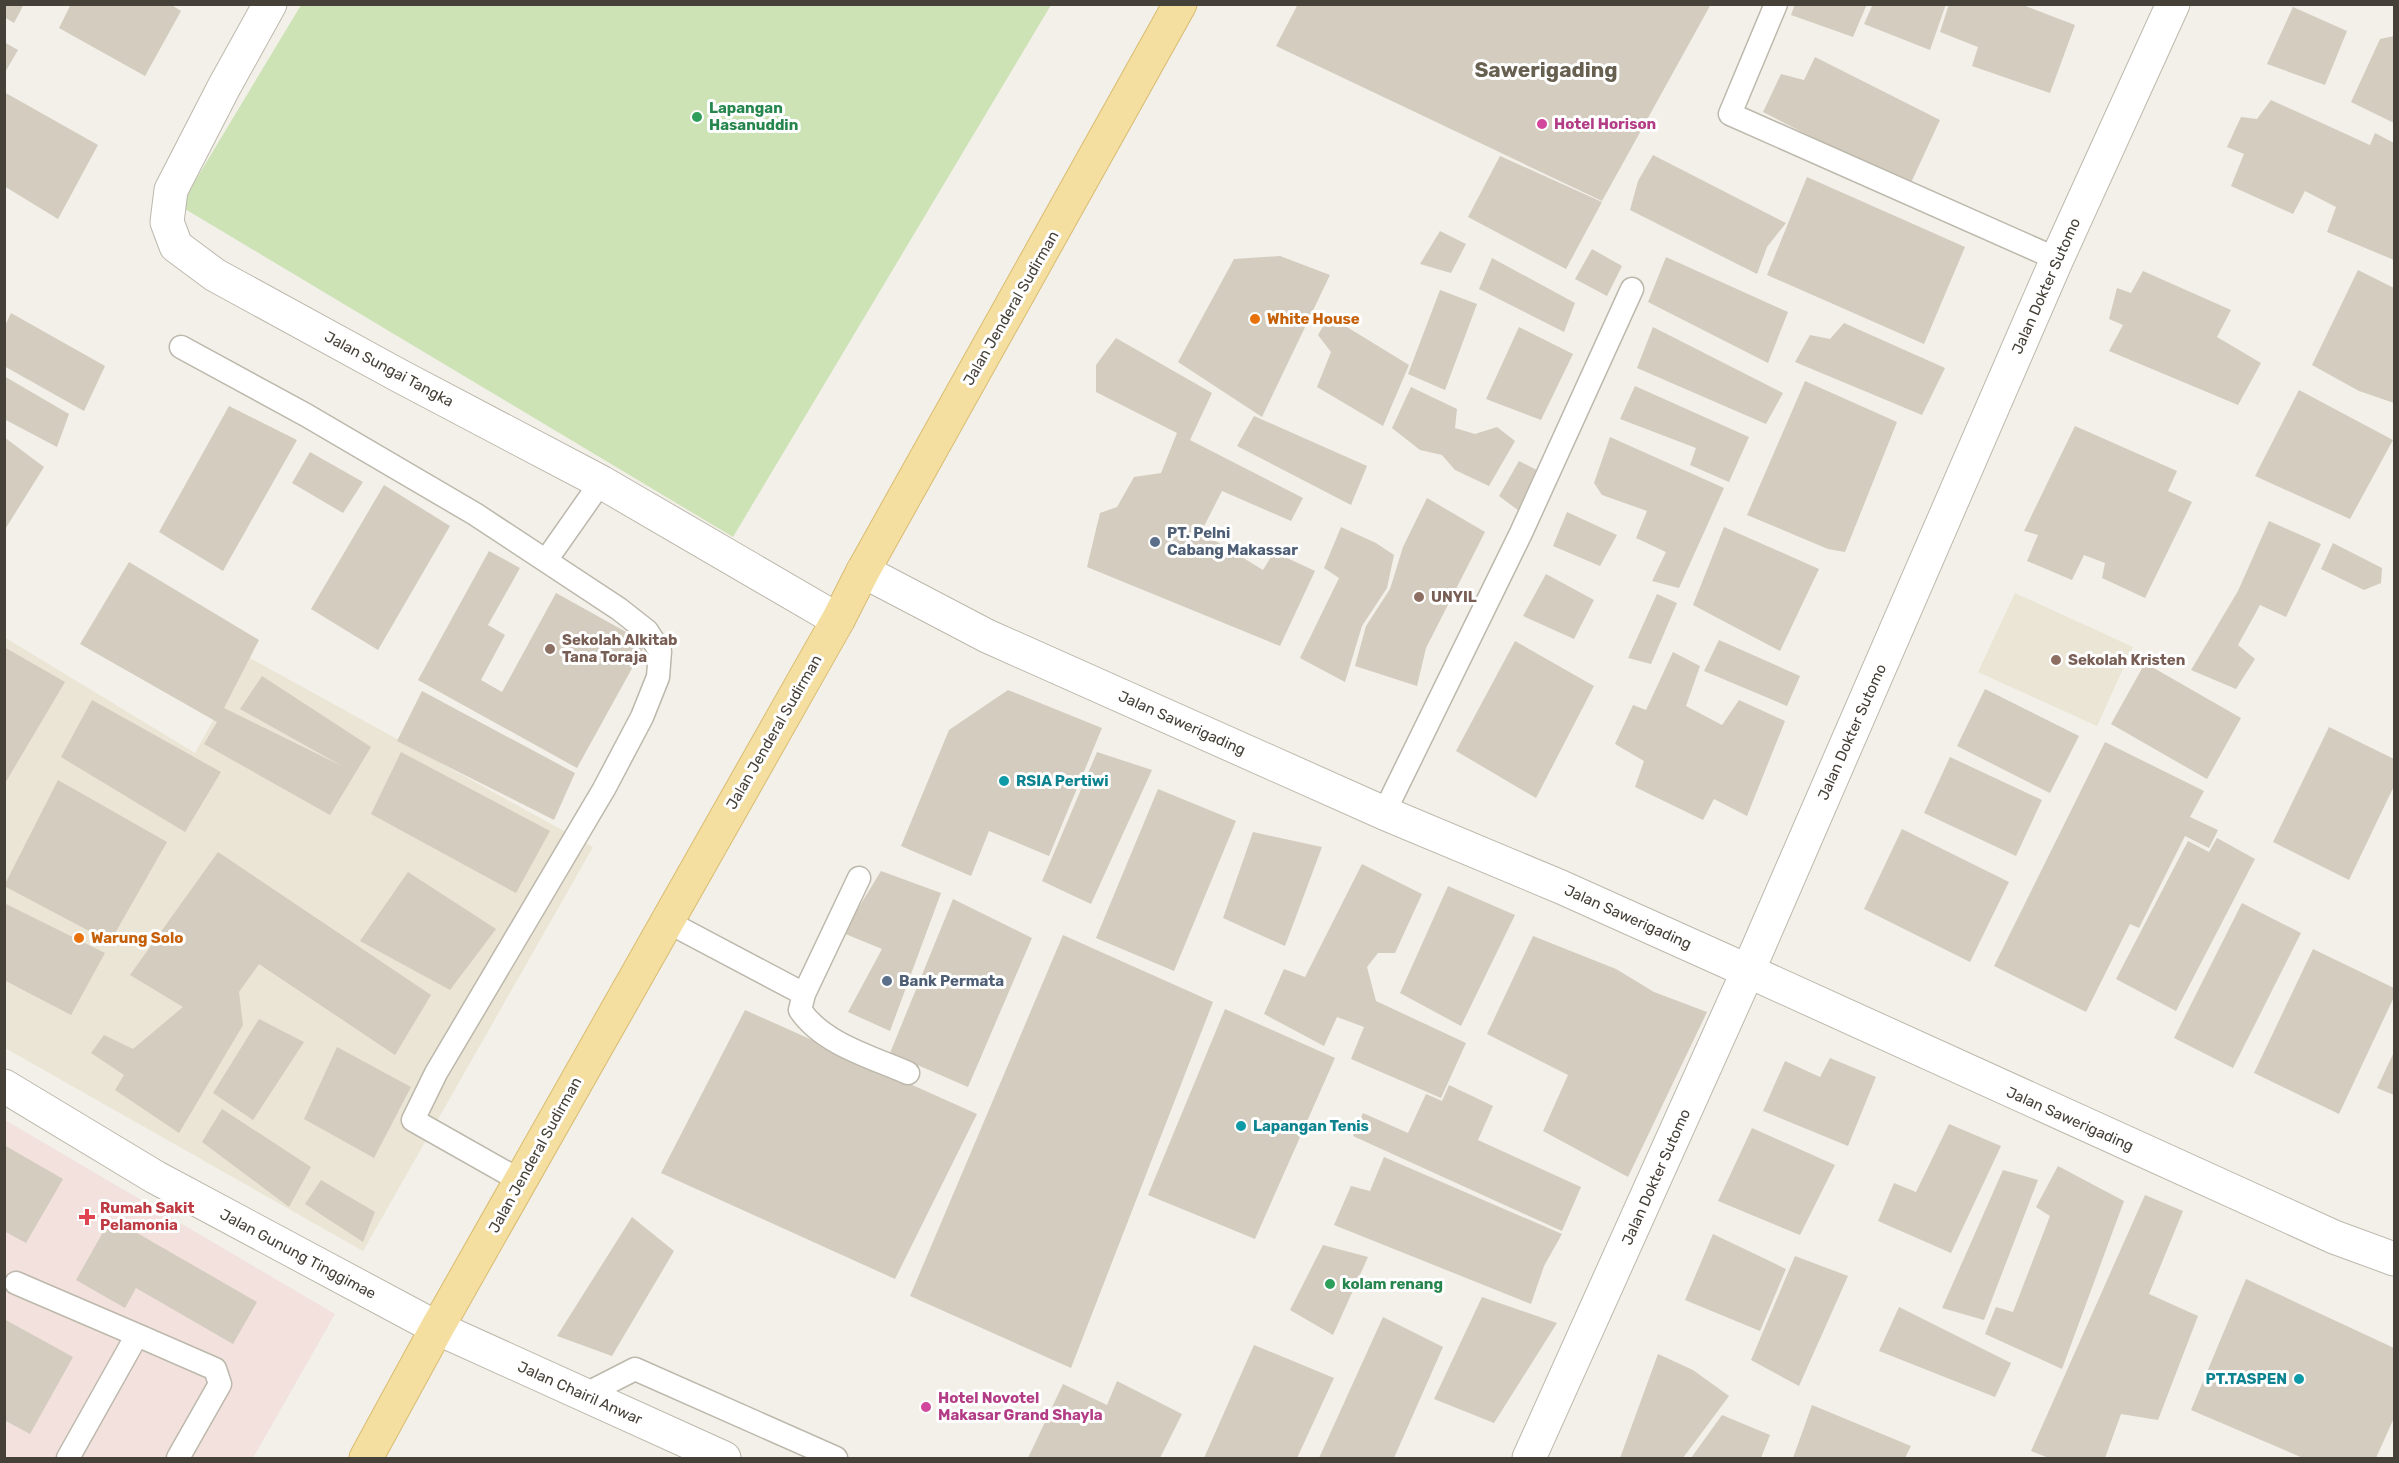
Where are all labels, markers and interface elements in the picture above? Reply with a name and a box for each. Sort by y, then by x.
district label: Sawerigading [1474,57,1618,82]
place label: Lapangan Hasanuddin [709,99,798,134]
marker: Lapangan Hasanuddin [690,110,704,124]
place label: Hotel Horison [1554,115,1656,133]
marker: Hotel Horison [1535,117,1549,131]
street label: Jalan Dokter Sutomo [2008,215,2084,357]
street label: Jalan Jenderal Sudirman [959,228,1063,388]
place label: White House [1267,310,1360,328]
marker: White House [1248,312,1262,326]
street label: Jalan Sungai Tangka [321,327,457,411]
place label: PT. Pelni Cabang Makassar [1167,524,1298,559]
marker: PT. Pelni Cabang Makassar [1148,535,1162,549]
place label: UNYIL [1431,588,1477,606]
marker: UNYIL [1412,590,1426,604]
place label: Sekolah Alkitab Tana Toraja [562,631,678,666]
marker: Sekolah Alkitab Tana Toraja [543,642,557,656]
place label: Sekolah Kristen [2068,651,2185,669]
street label: Jalan Jenderal Sudirman [722,652,826,812]
marker: Sekolah Kristen [2049,653,2063,667]
street label: Jalan Dokter Sutomo [1814,661,1890,803]
street label: Jalan Sawerigading [1116,687,1248,759]
place label: RSIA Pertiwi [1016,772,1109,790]
marker: RSIA Pertiwi [997,774,1011,788]
street label: Jalan Sawerigading [1562,881,1694,953]
place label: Warung Solo [91,929,183,947]
marker: Warung Solo [72,931,86,945]
place label: Bank Permata [899,972,1004,990]
marker: Bank Permata [880,974,894,988]
street label: Jalan Jenderal Sudirman [485,1074,585,1236]
street label: Jalan Sawerigading [2004,1083,2136,1155]
street label: Jalan Dokter Sutomo [1618,1106,1694,1248]
place label: Lapangan Tenis [1253,1117,1369,1135]
marker: Lapangan Tenis [1234,1119,1248,1133]
place label: Rumah Sakit Pelamonia [100,1199,194,1234]
street label: Jalan Gunung Tinggimae [217,1205,379,1303]
marker: Rumah Sakit Pelamonia [78,1208,96,1226]
place label: kolam renang [1342,1275,1443,1293]
marker: kolam renang [1323,1277,1337,1291]
street label: Jalan Chairil Anwar [515,1357,645,1429]
place label: PT.TASPEN [2206,1370,2287,1388]
marker: PT.TASPEN [2292,1372,2306,1386]
place label: Hotel Novotel Makasar Grand Shayla [938,1389,1103,1424]
marker: Hotel Novotel Makasar Grand Shayla [919,1400,933,1414]

